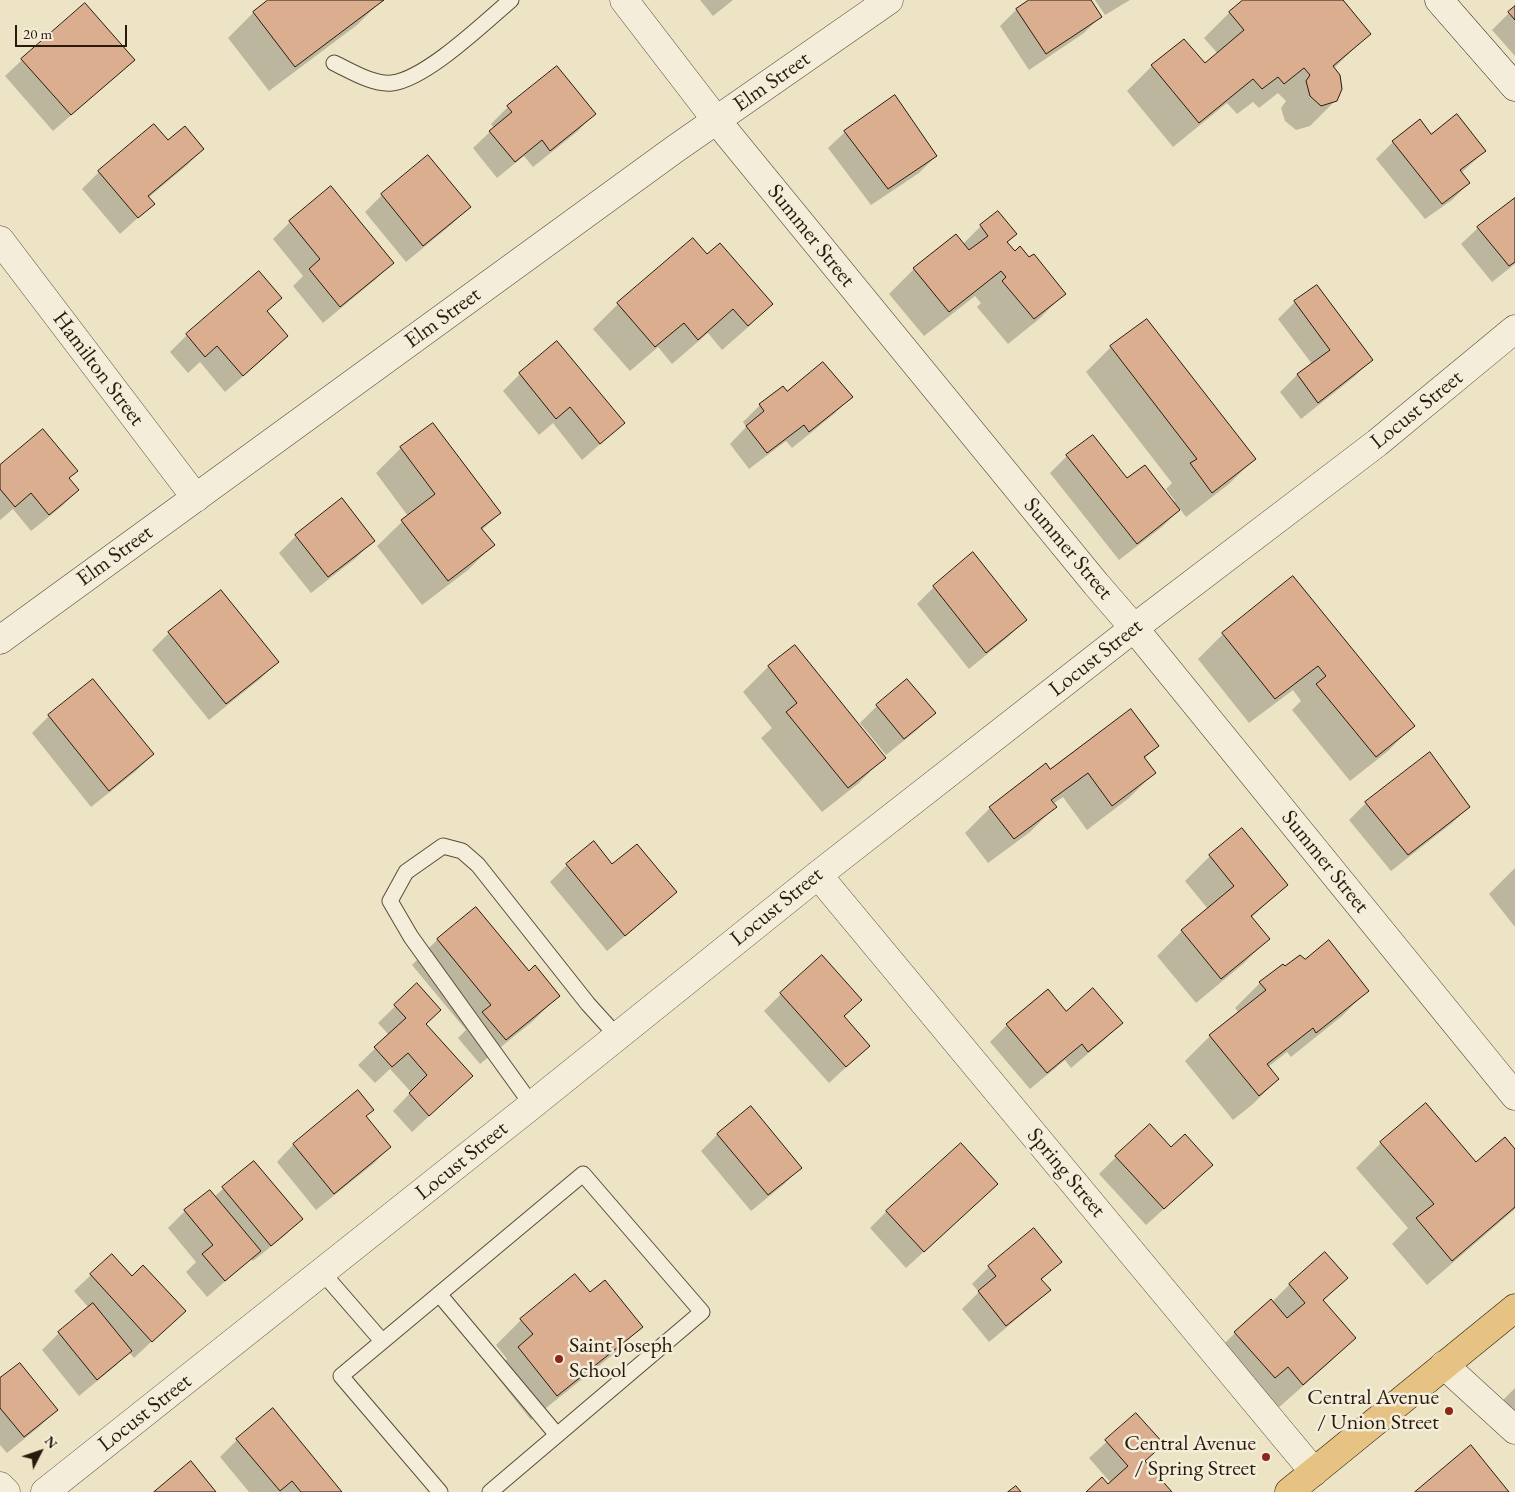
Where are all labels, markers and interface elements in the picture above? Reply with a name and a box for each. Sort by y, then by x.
scale bar [18,15,130,47]
text: 20 m [23,24,52,43]
street label: Elm Street [729,46,815,118]
street label: Summer Street [761,179,861,293]
street label: Elm Street [400,282,486,354]
street label: Hamilton Street [46,307,150,431]
street label: Locust Street [1366,365,1468,455]
street label: Summer Street [1018,493,1118,605]
street label: Elm Street [72,520,158,592]
street label: Locust Street [1044,613,1148,703]
street label: Summer Street [1275,805,1375,919]
street label: Locust Street [726,862,828,952]
street label: Locust Street [411,1116,513,1206]
street label: Spring Street [1021,1123,1111,1223]
place label: Saint Joseph School [569,1333,673,1384]
marker: Saint Joseph School [553,1353,565,1365]
street label: Locust Street [93,1368,197,1458]
place label: Central Avenue / Union Street [1307,1385,1439,1436]
marker: Central Avenue / Union Street [1443,1405,1455,1417]
north arrow [15,1427,65,1477]
place label: Central Avenue / Spring Street [1124,1431,1256,1482]
text: N [41,1432,62,1452]
marker: Central Avenue / Spring Street [1260,1451,1272,1463]

